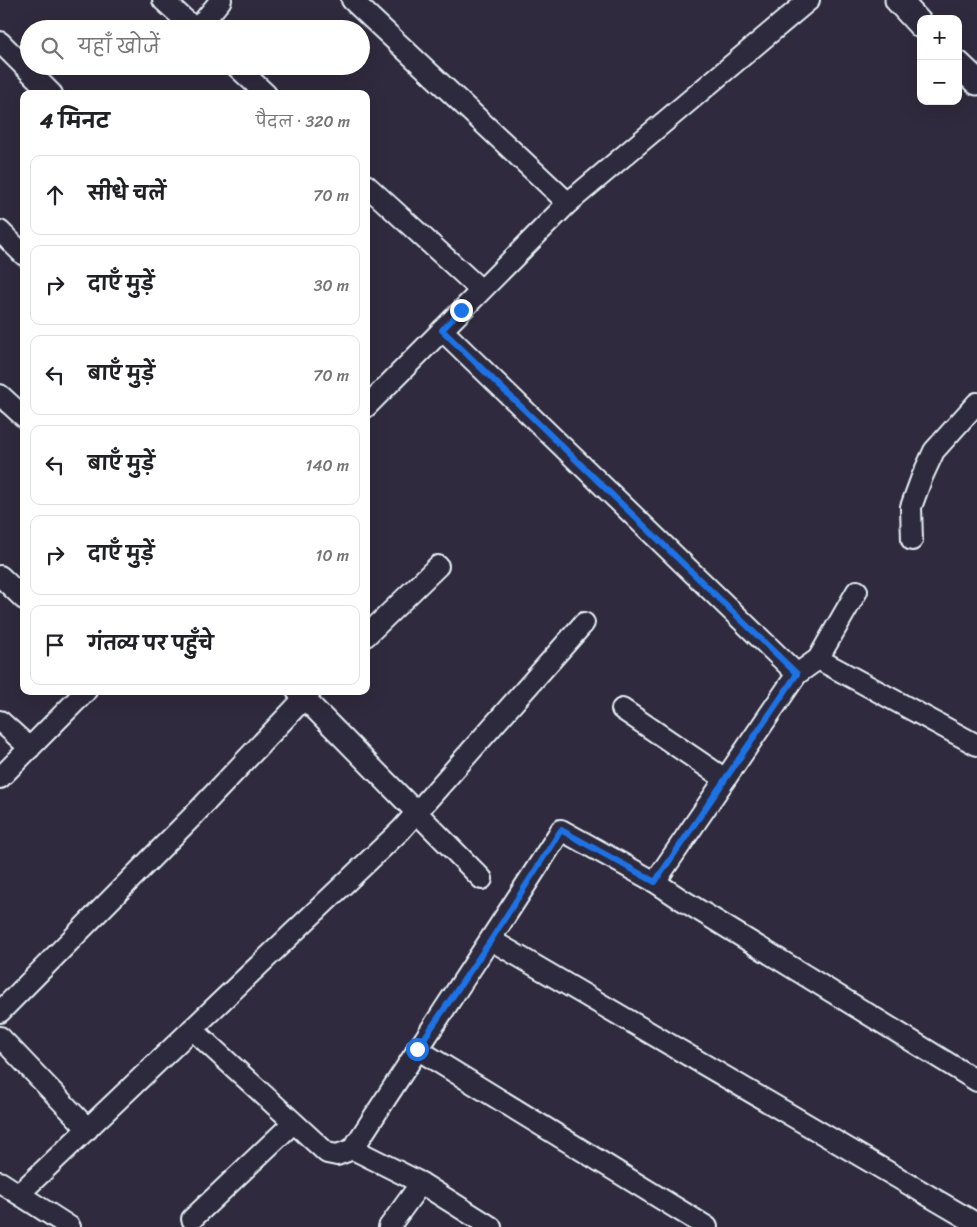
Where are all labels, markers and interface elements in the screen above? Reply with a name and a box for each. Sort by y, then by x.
map controls [917,15,962,105]
button: + [917,15,962,60]
search box [20,20,370,75]
text: यहाँ खोजें [78,30,160,63]
icon: search [38,34,66,62]
button: − [917,60,962,105]
text: 4 मिनट [40,102,110,140]
text: पैदल · 320 m [256,107,350,136]
text: सीधे चलें [88,177,166,210]
icon: ahead [41,181,69,209]
text: 70 m [313,181,349,210]
text: दाएँ मुड़ें [88,267,154,300]
icon: right [41,271,69,299]
text: 30 m [314,271,349,300]
route end [450,299,473,322]
text: बाएँ मुड़ें [88,357,155,390]
icon: left [41,361,69,389]
text: 70 m [313,361,349,390]
text: बाएँ मुड़ें [88,447,155,480]
icon: left [41,451,69,479]
text: 140 m [306,451,349,480]
text: दाएँ मुड़ें [88,537,154,570]
icon: right [41,541,69,569]
text: 10 m [316,541,349,570]
text: गंतव्य पर पहुँचे [88,627,213,660]
icon: arrive [41,631,69,659]
route start [406,1038,429,1061]

